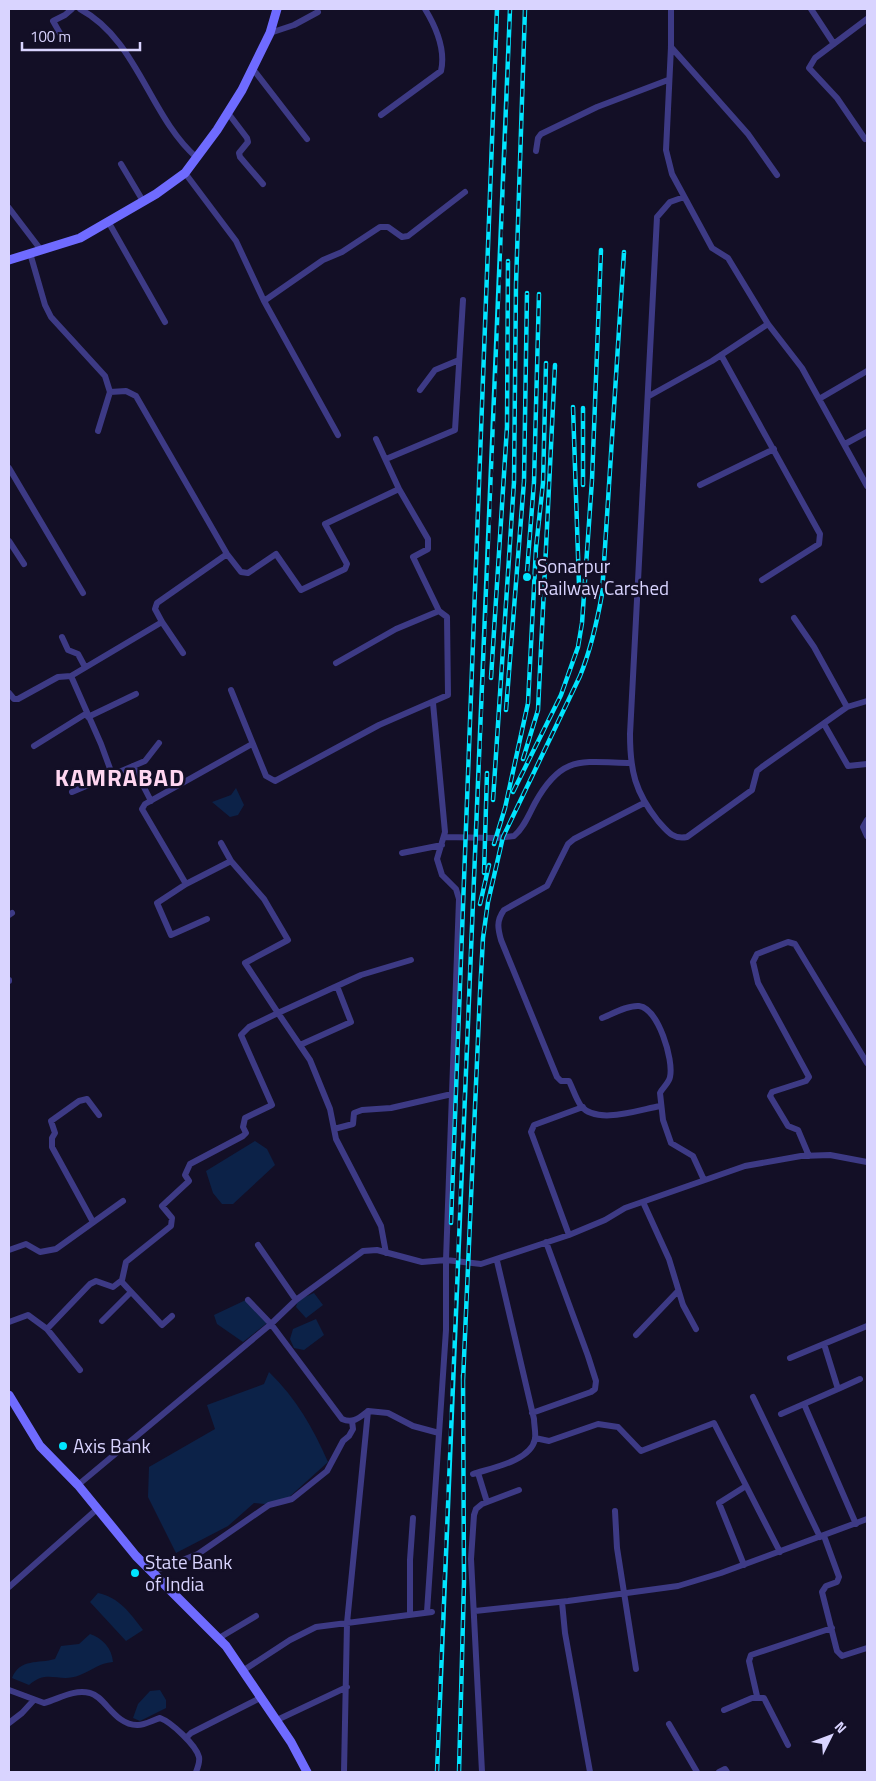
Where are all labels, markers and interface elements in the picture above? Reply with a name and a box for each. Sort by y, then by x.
scale bar [22,20,140,52]
text: 100 m [30,25,71,48]
place label: Sonarpur Railway Carshed [537,551,669,602]
marker: Sonarpur Railway Carshed [521,571,533,583]
district label: KAMRABAD [55,759,185,795]
place label: Axis Bank [73,1431,151,1460]
marker: Axis Bank [57,1440,69,1452]
place label: State Bank of India [145,1547,232,1598]
marker: State Bank of India [129,1567,141,1579]
north arrow [806,1711,856,1761]
text: N [830,1716,852,1738]

